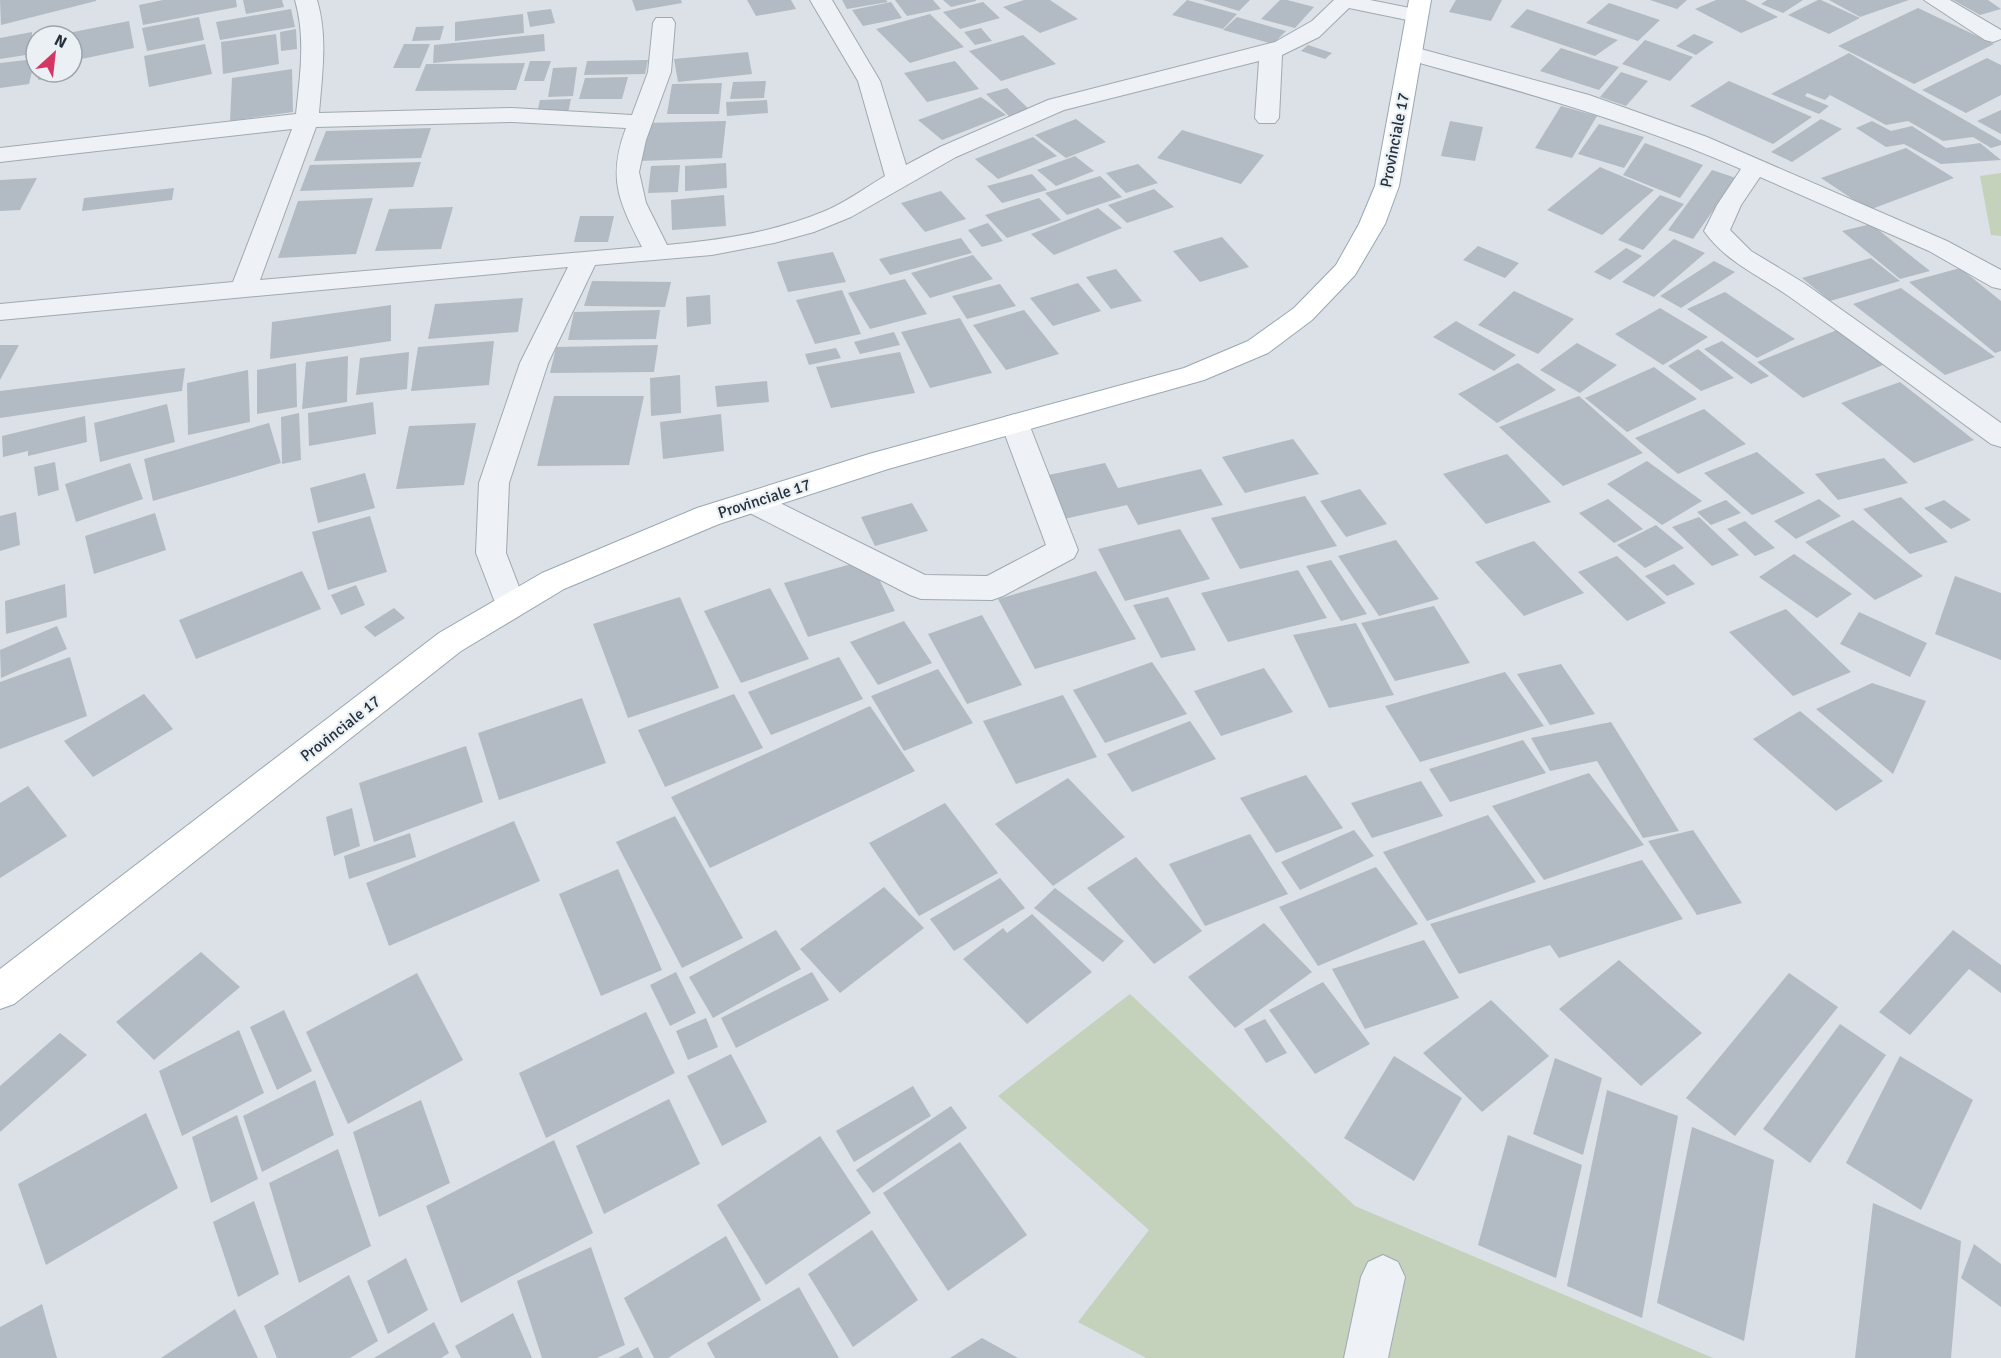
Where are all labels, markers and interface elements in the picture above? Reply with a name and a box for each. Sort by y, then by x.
north arrow [24,24,84,84]
text: N [51,30,70,53]
street label: Provinciale 17 [1376,91,1414,189]
street label: Provinciale 17 [715,475,813,523]
street label: Provinciale 17 [297,691,385,766]

